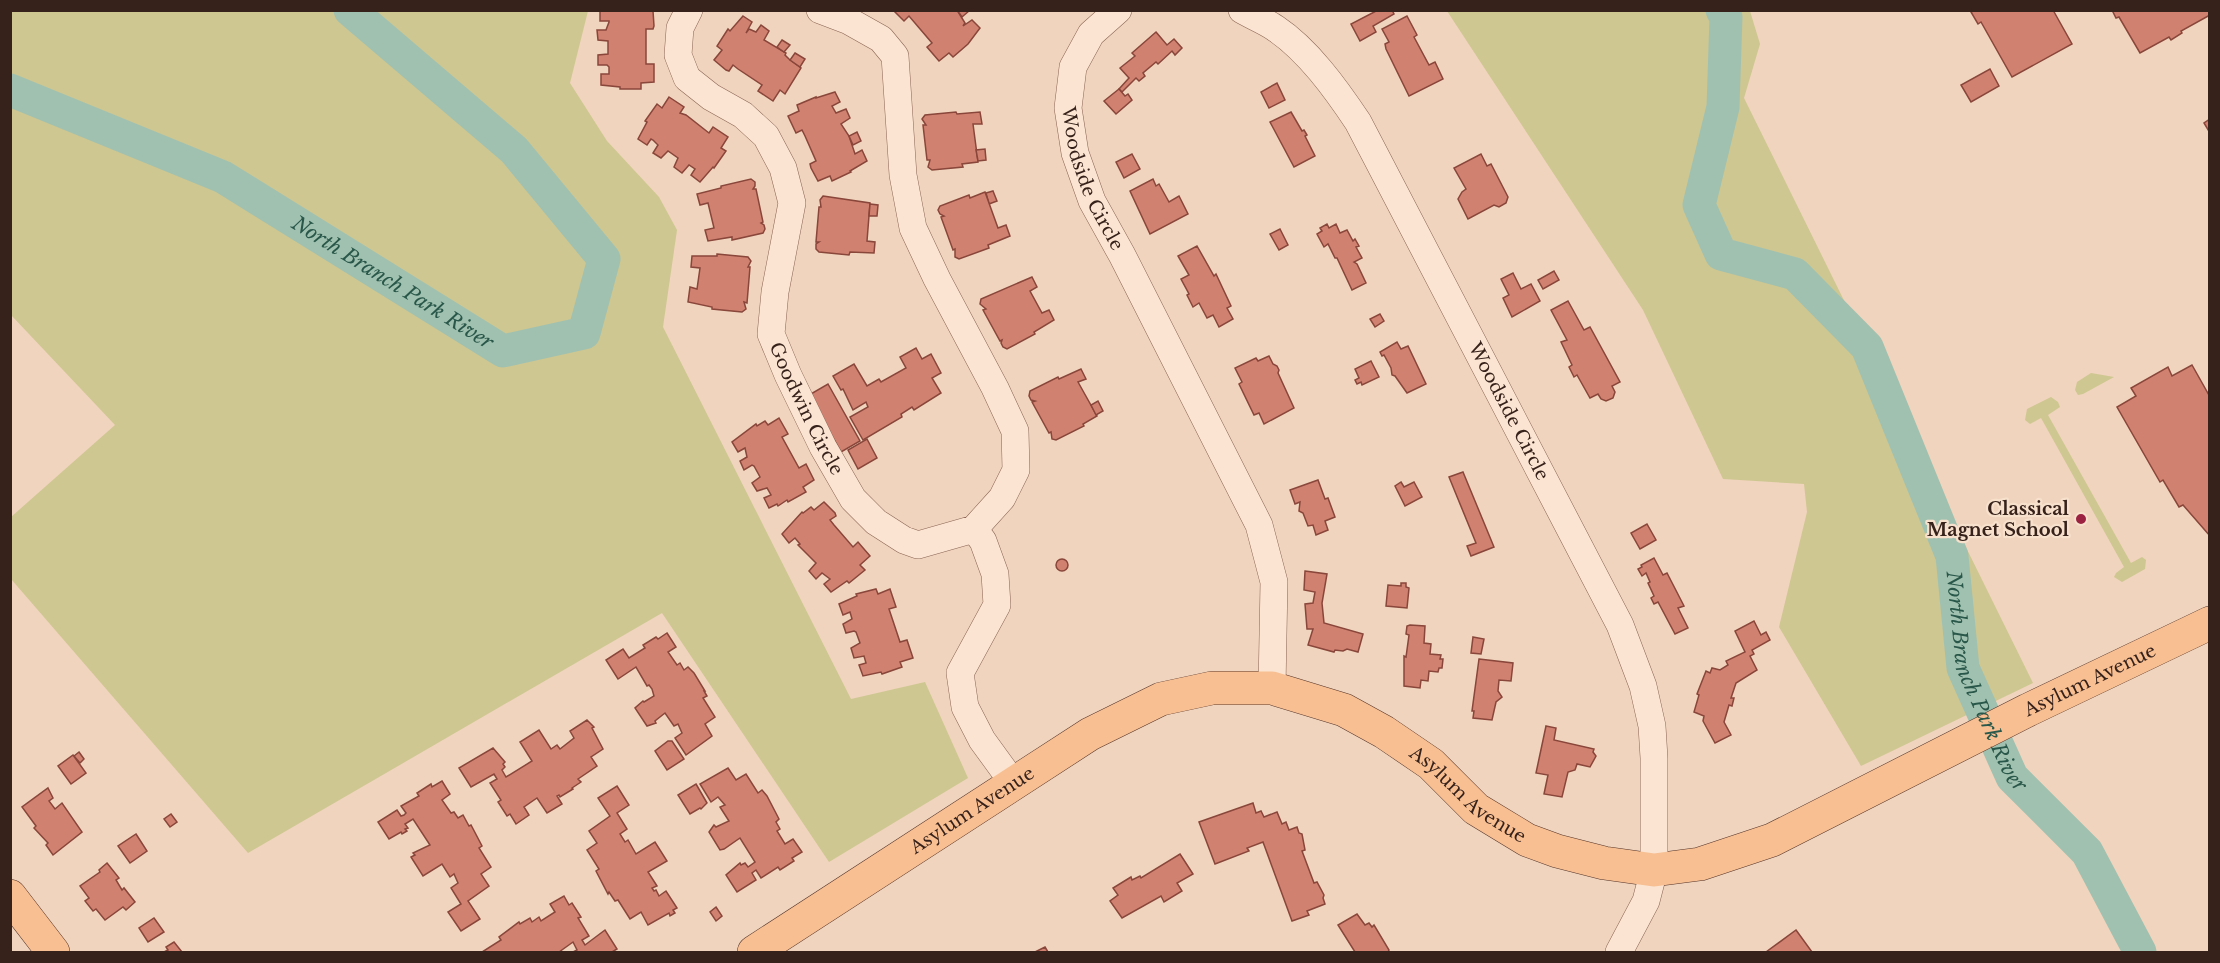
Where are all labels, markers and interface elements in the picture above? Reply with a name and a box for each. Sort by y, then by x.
street label: Woodside Circle [1057,104,1128,254]
water label: North Branch Park River [287,210,499,354]
street label: Woodside Circle [1463,338,1554,484]
street label: Goodwin Circle [765,339,848,479]
place label: Classical Magnet School [1927,498,2070,541]
marker: Classical Magnet School [2074,512,2088,526]
water label: North Branch Park River [1941,569,2032,797]
street label: Asylum Avenue [2020,639,2159,722]
street label: Asylum Avenue [1405,741,1530,848]
street label: Asylum Avenue [905,762,1038,859]

